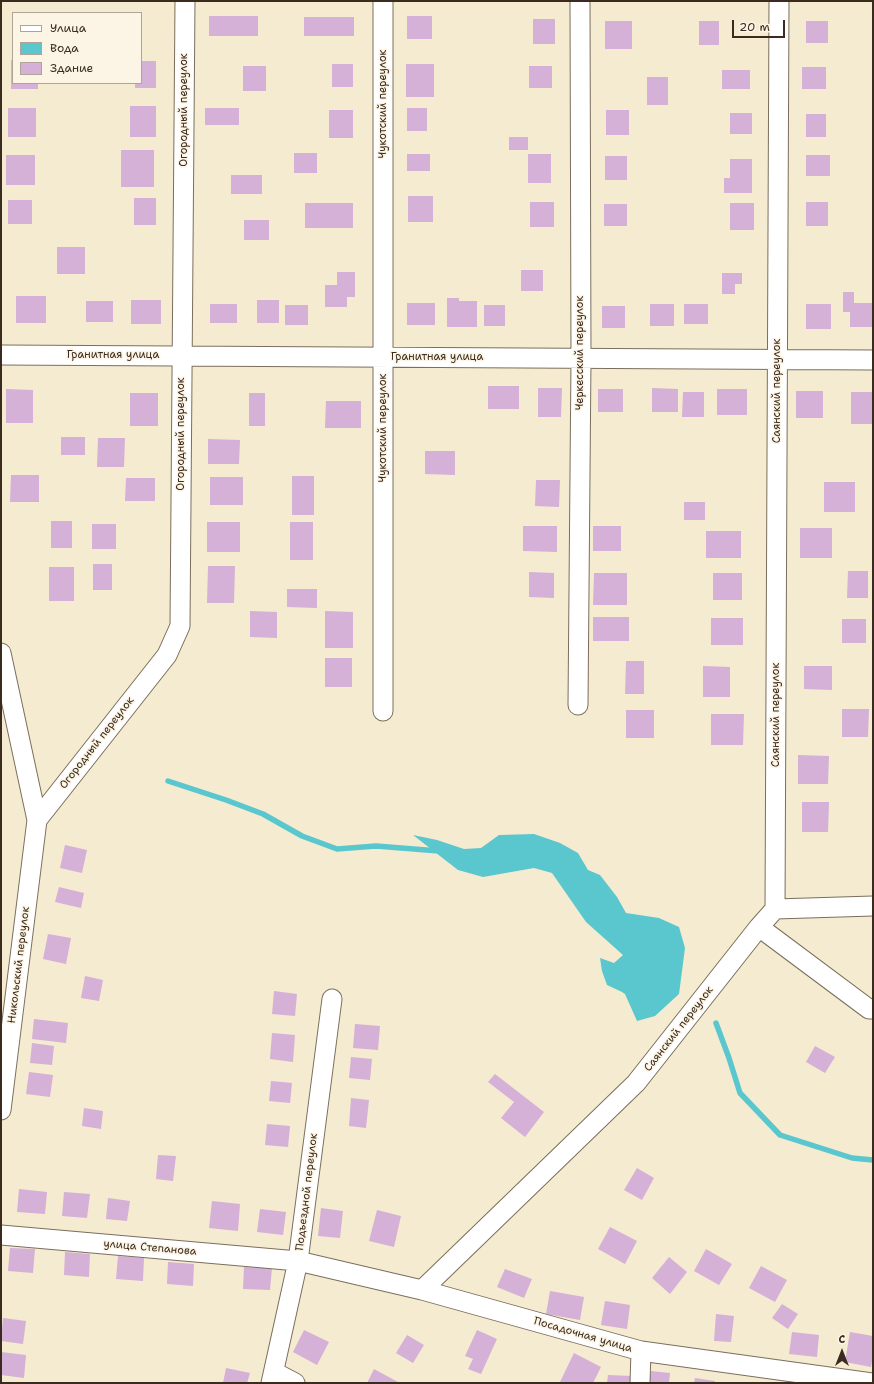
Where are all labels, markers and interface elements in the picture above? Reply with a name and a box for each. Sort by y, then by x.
legend [12,12,142,84]
scale bar [734,12,787,38]
text: 20 m [739,19,770,35]
text: Улица [50,20,86,36]
text: Вода [50,40,79,56]
street label: Чукотский переулок [376,50,390,158]
street label: Огородный переулок [177,53,191,167]
text: Здание [50,60,93,76]
street label: Черкесский переулок [573,296,587,410]
street label: Саянский переулок [770,339,784,443]
street label: Гранитная улица [67,348,159,362]
street label: Гранитная улица [391,350,483,364]
street label: Чукотский переулок [376,374,390,482]
street label: Огородный переулок [174,377,188,491]
street label: Саянский переулок [769,663,783,767]
street label: Огородный переулок [57,694,137,792]
street label: Никольский переулок [5,906,33,1024]
street label: Саянский переулок [642,984,716,1074]
street label: Подъездной переулок [293,1132,321,1252]
street label: улица Степанова [103,1237,197,1259]
street label: Посадочная улица [532,1315,634,1355]
north arrow [822,1332,862,1372]
text: С [839,1332,845,1347]

